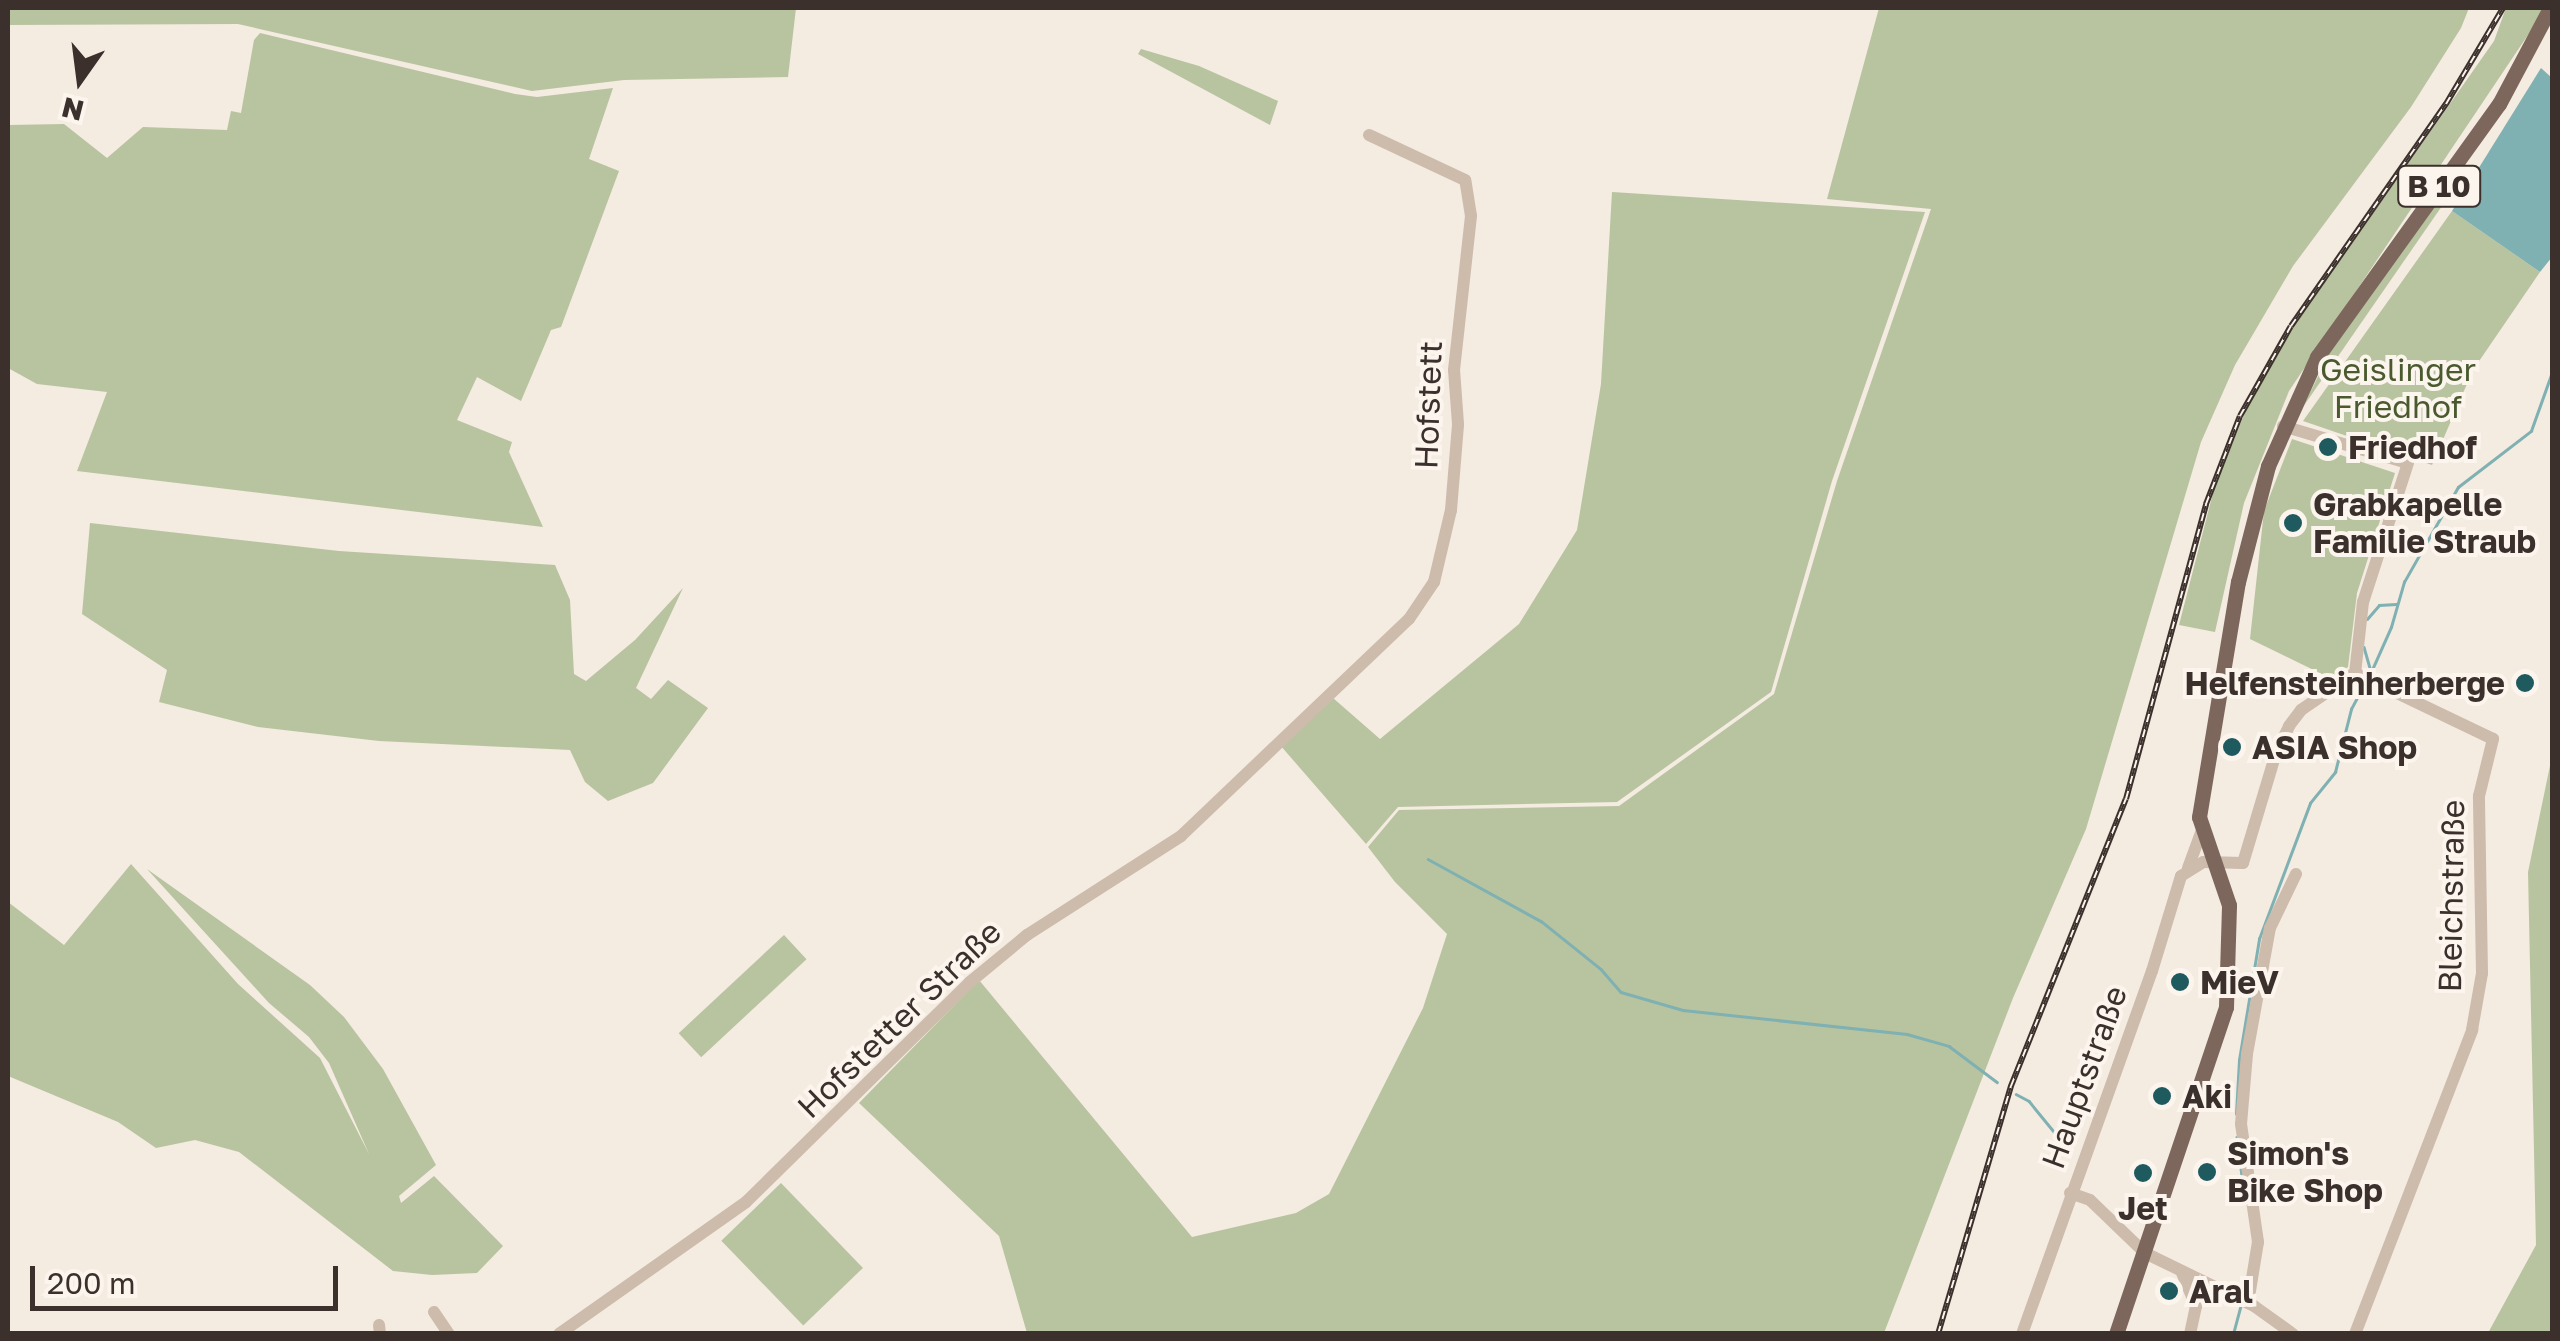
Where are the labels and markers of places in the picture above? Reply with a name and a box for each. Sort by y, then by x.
place label: Friedhof [2348,428,2477,466]
marker: Friedhof [2317,436,2339,458]
place label: Grabkapelle Familie Straub [2313,486,2536,561]
marker: Grabkapelle Familie Straub [2282,512,2304,534]
place label: Helfensteinherberge [2184,664,2505,702]
marker: Helfensteinherberge [2514,672,2536,694]
place label: ASIA Shop [2252,728,2417,766]
marker: ASIA Shop [2221,736,2243,758]
place label: MieV [2200,963,2279,1001]
marker: MieV [2169,971,2191,993]
place label: Aki [2182,1077,2232,1115]
marker: Aki [2151,1085,2173,1107]
place label: Simon's Bike Shop [2227,1135,2383,1210]
marker: Simon's Bike Shop [2196,1161,2218,1183]
marker: Jet [2132,1162,2154,1184]
place label: Jet [2118,1189,2168,1227]
place label: Aral [2189,1272,2253,1310]
marker: Aral [2158,1280,2180,1302]

